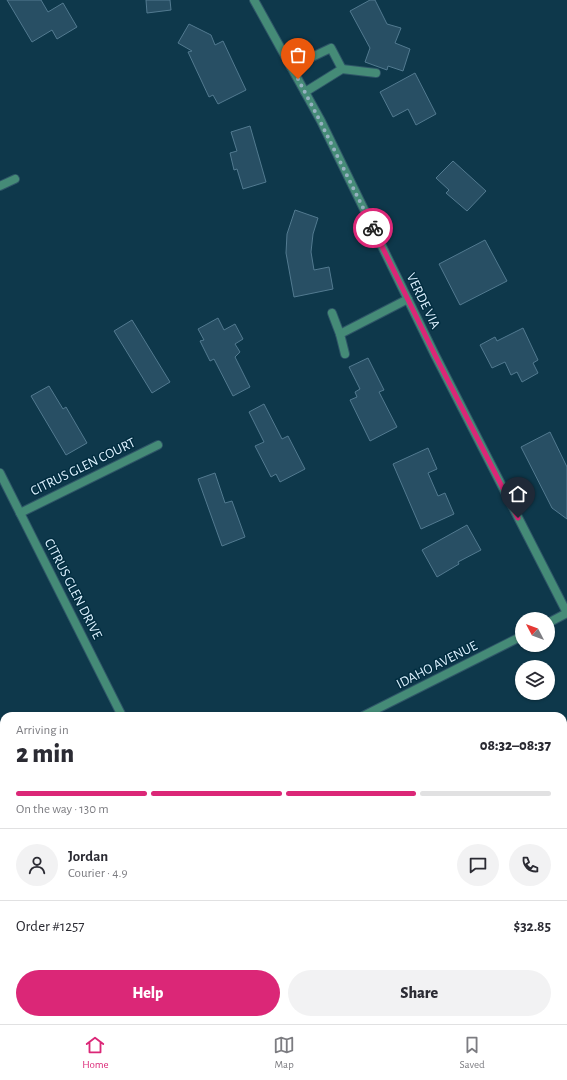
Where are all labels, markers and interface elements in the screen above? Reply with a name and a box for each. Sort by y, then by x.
pin [281,38,315,79]
icon: bag [287,44,309,66]
courier [353,208,393,248]
icon: bike [362,217,384,239]
street label: VERDE VIA [403,271,443,331]
street label: CITRUS GLEN COURT [28,435,138,498]
pin [501,477,535,518]
icon: home [507,483,529,505]
street label: CITRUS GLEN DRIVE [42,537,104,642]
north arrow [515,612,555,652]
map controls [515,612,555,700]
street label: IDAHO AVENUE [394,639,480,691]
button: layers [515,660,555,700]
text: Arriving in [16,724,69,737]
text: 08:32–08:37 [480,738,551,753]
text: 2 min [16,741,74,767]
text: On the way · 130 m [16,803,109,816]
button: person [16,844,58,886]
button: chat [457,844,499,886]
button: phone [509,844,551,886]
text: Jordan [68,849,108,864]
text: Courier · 4.9 [68,867,128,880]
text: Order #1257 [16,919,85,934]
text: $32.85 [513,919,551,934]
button: Help [16,970,280,1016]
button: Share [288,970,551,1016]
tab: Home [82,1034,109,1071]
tab: Map [273,1034,295,1071]
tab: Saved [460,1034,485,1071]

